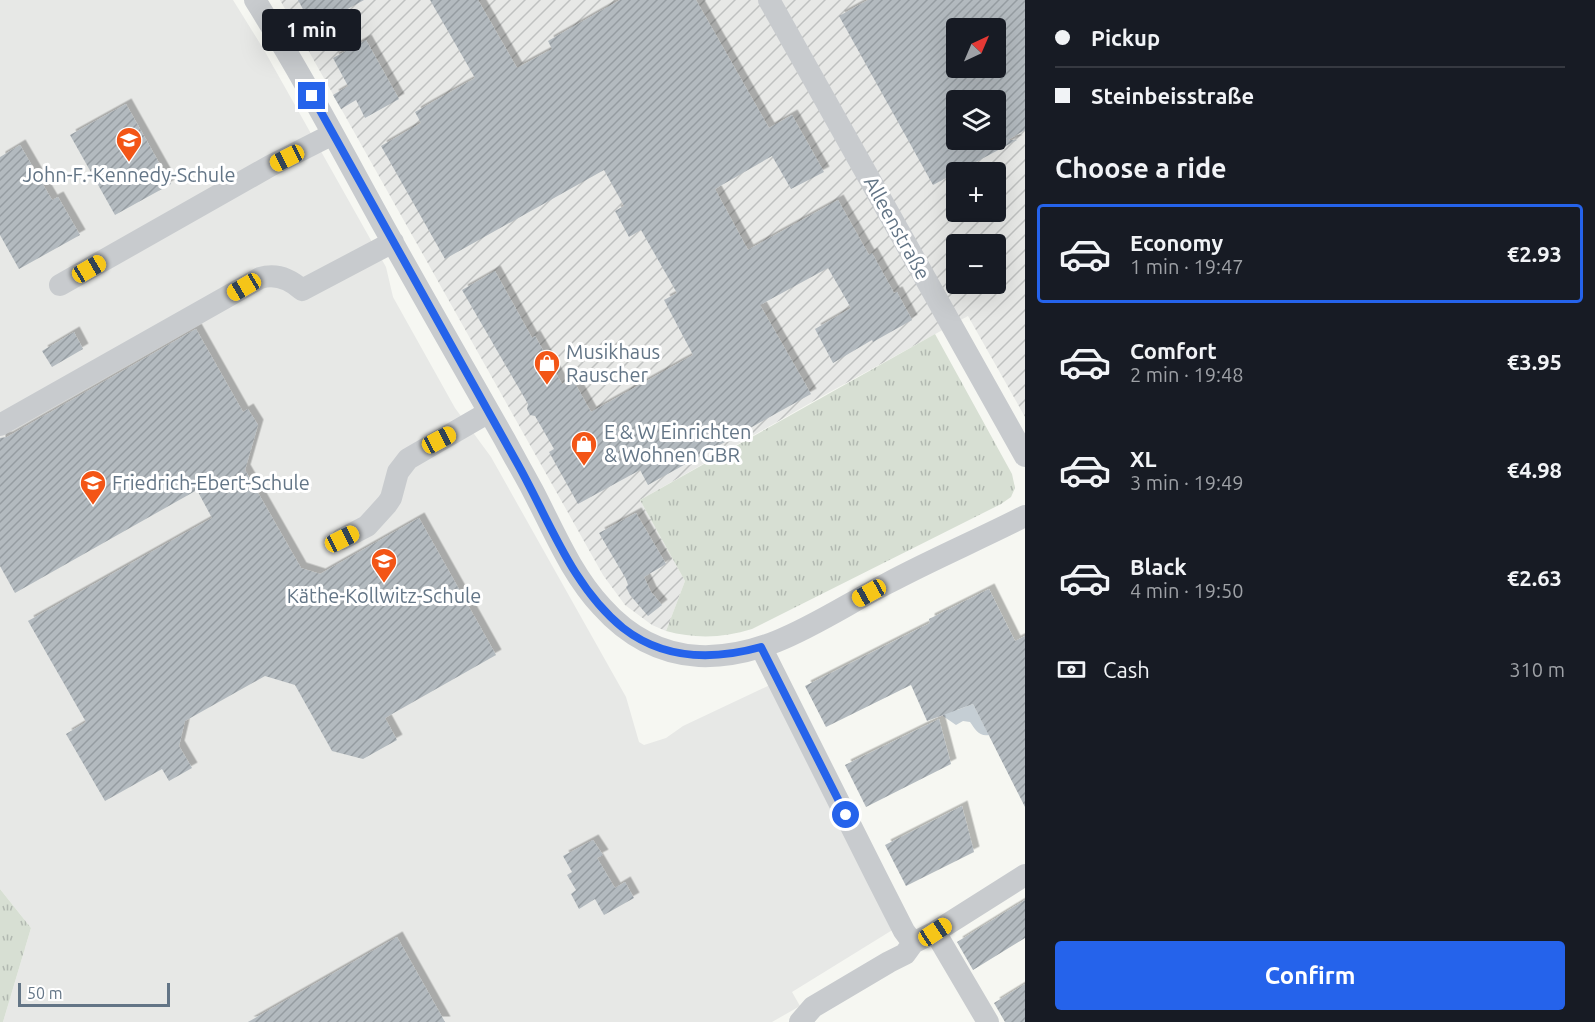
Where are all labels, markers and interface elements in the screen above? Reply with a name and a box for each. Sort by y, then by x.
callout: 1 min [262,9,362,51]
text: 1 min [286,18,337,41]
north arrow [946,18,1006,78]
map controls [946,18,1006,294]
text: Pickup [1091,25,1160,50]
route end [298,82,325,109]
text: Steinbeisstraße [1091,83,1254,108]
button: layers [946,90,1006,150]
school or university icon: John-F.-Kennedy-Schule [114,125,144,163]
car [267,142,307,174]
text: Choose a ride [1055,153,1227,183]
button: + [946,162,1006,222]
place label: John-F.-Kennedy-Schule [22,163,236,186]
street label: Alleenstraße [860,172,935,283]
icon: car [1058,227,1112,281]
text: Economy [1130,230,1223,255]
button: − [946,234,1006,294]
text: €2.93 [1507,241,1562,266]
car [69,252,109,286]
text: 1 min · 19:47 [1130,255,1244,278]
car [224,270,264,304]
icon: car [1058,335,1112,389]
text: Comfort [1130,338,1217,363]
place label: Musikhaus Rauscher [566,340,660,386]
shop icon: Musikhaus Rauscher [532,348,562,386]
text: €3.95 [1507,349,1562,374]
text: 2 min · 19:48 [1130,363,1244,386]
place label: E & W Einrichten & Wohnen GBR [604,420,751,466]
car [419,424,459,456]
shop icon: E & W Einrichten & Wohnen GBR [569,429,599,467]
icon: car [1058,443,1112,497]
text: XL [1130,446,1157,471]
text: €4.98 [1507,457,1562,482]
school or university icon: Friedrich-Ebert-Schule [78,468,108,506]
place label: Friedrich-Ebert-Schule [112,471,310,494]
text: 3 min · 19:49 [1130,471,1244,494]
car [322,523,362,555]
school or university icon: Käthe-Kollwitz-Schule [369,546,399,584]
icon: car [1058,551,1112,605]
text: Black [1130,554,1187,579]
text: €2.63 [1507,565,1562,590]
car [849,576,889,610]
text: 4 min · 19:50 [1130,579,1244,602]
place label: Käthe-Kollwitz-Schule [287,584,481,607]
icon: cash [1055,653,1088,686]
text: Cash [1103,657,1150,682]
text: 310 m [1509,658,1565,681]
route start [832,801,859,828]
car [915,915,955,949]
button: Confirm [1055,941,1565,1010]
scale bar [18,980,170,1008]
text: 50 m [27,984,63,1002]

